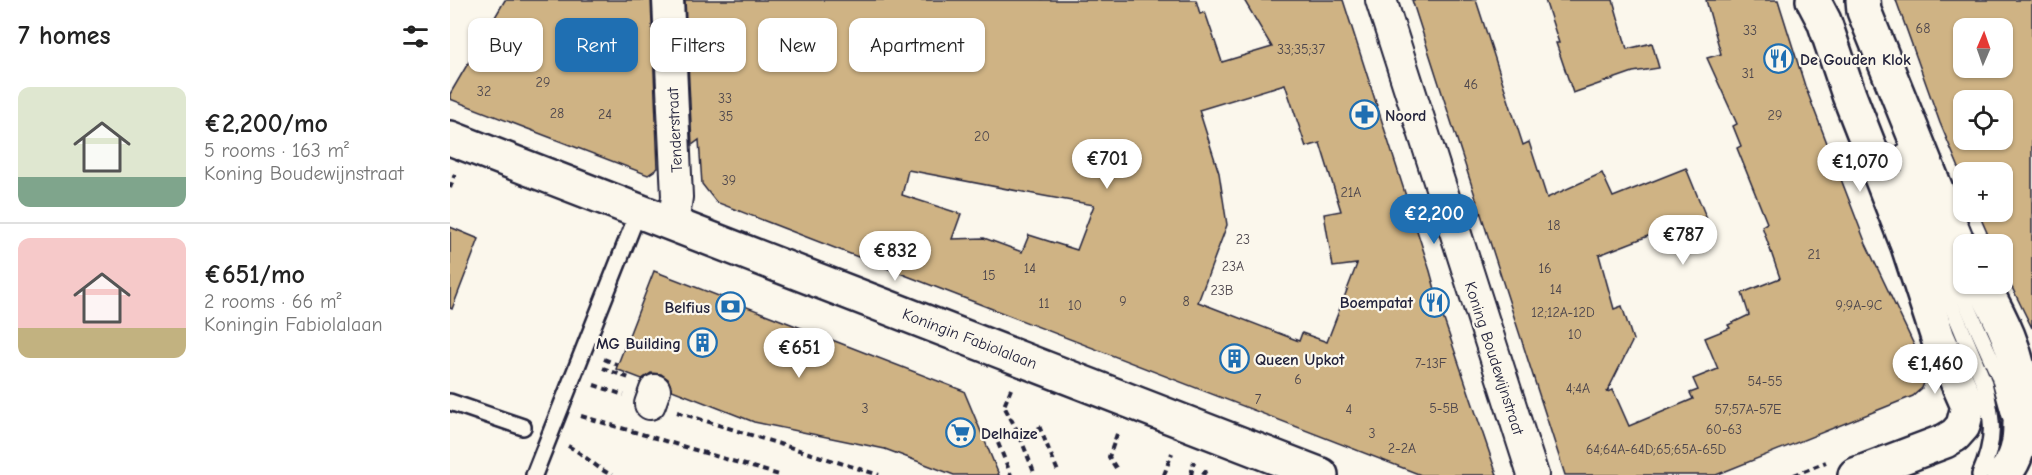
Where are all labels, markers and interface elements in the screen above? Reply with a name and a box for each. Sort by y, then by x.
chip: Buy [468,18,543,72]
chip: Rent [555,18,638,72]
chip: Filters [650,18,746,72]
chip: New [758,18,837,72]
chip: Apartment [849,18,985,72]
north arrow [1953,18,2013,78]
map controls [1953,18,2013,294]
icon: filters [399,20,432,53]
house number: 68 [1916,20,1930,37]
text: 7 homes [18,21,111,51]
house number: 33 [1743,22,1757,39]
house number: 33;35;37 [1277,41,1325,58]
restaurant icon: De Gouden Klok [1763,43,1795,75]
place label: De Gouden Klok [1800,51,1911,69]
house number: 31 [1742,65,1754,82]
house number: 29 [536,74,550,91]
house number: 46 [1464,76,1478,93]
house number: 32 [477,83,491,100]
street label: Tenderstraat [664,87,686,173]
house number: 33 [718,90,732,107]
button: locate [1953,90,2013,150]
pharmacy icon: Noord [1348,99,1380,131]
house number: 28 [550,105,564,122]
house number: 24 [598,106,612,123]
place label: Noord [1385,107,1426,125]
house number: 29 [1768,107,1782,124]
house number: 35 [719,108,733,125]
text: €2,200/mo [204,109,328,139]
icon: home [66,111,138,183]
house number: 20 [974,128,990,145]
text: 5 rooms · 163 m² [204,139,349,162]
pin: €701 [1071,139,1143,190]
pin: €1,070 [1811,142,1909,193]
text: €701 [1086,147,1128,170]
text: €1,070 [1831,150,1889,173]
text: Koning Boudewijnstraat [204,162,404,185]
button: + [1953,162,2013,222]
house number: 39 [722,172,736,189]
house number: 21A [1341,184,1362,201]
pin: €2,200 [1385,194,1483,245]
text: €2,200 [1404,202,1464,225]
pin: €787 [1647,215,1719,266]
house number: 18 [1548,217,1560,234]
text: €787 [1662,223,1704,246]
pin: €832 [859,231,931,282]
house number: 23 [1236,231,1250,248]
button: − [1953,234,2013,294]
text: €832 [873,239,917,262]
house number: 21 [1808,246,1820,263]
house number: 23A [1222,258,1244,275]
text: €651/mo [204,260,305,290]
house number: 14 [1024,260,1036,277]
house number: 16 [1538,260,1552,277]
icon: home [66,262,138,334]
house number: 15 [982,267,996,284]
street label: Koning Boudewijnstraat [1461,280,1527,437]
house number: 14 [1550,281,1562,298]
house number: 23B [1210,282,1234,299]
restaurant icon: Boempatat [1418,286,1450,318]
text: 2 rooms · 66 m² [204,290,342,313]
bank icon: Belfius [715,291,747,323]
house number: 9 [1119,293,1127,310]
house number: 8 [1182,293,1190,310]
place label: Boempatat [1340,294,1414,312]
house number: 11 [1038,295,1050,312]
house number: 10 [1068,297,1082,314]
house number: 9;9A-9C [1836,297,1883,314]
place label: Belfius [664,299,710,317]
house number: 12;12A-12D [1531,304,1595,321]
street label: Koningin Fabiolalaan [900,305,1040,373]
text: Koningin Fabiolalaan [204,313,383,336]
house number: 10 [1568,326,1582,343]
building icon: MG Building [686,327,718,359]
pin: €651 [763,328,835,379]
place label: MG Building [596,335,681,353]
text: €651 [778,336,820,359]
building icon: Queen Upkot [1218,343,1250,375]
pin: €1,460 [1886,344,1984,395]
place label: Queen Upkot [1255,351,1345,369]
text: €1,460 [1907,352,1963,375]
house number: 7-13F [1415,355,1447,372]
house number: 6 [1294,371,1302,388]
house number: 54-55 [1747,373,1783,390]
house number: 4;4A [1566,380,1590,397]
house number: 7 [1255,391,1262,408]
house number: 3 [861,400,869,417]
house number: 5-5B [1429,400,1459,417]
house number: 4 [1346,401,1353,418]
house number: 57;57A-57E [1714,401,1782,418]
supermarket icon: Delhaize [944,417,976,449]
house number: 60-63 [1706,421,1742,438]
place label: Delhaize [981,425,1038,443]
house number: 3 [1368,425,1376,442]
house number: 2-2A [1388,440,1416,457]
house number: 64;64A-64D;65;65A-65D [1586,441,1726,458]

